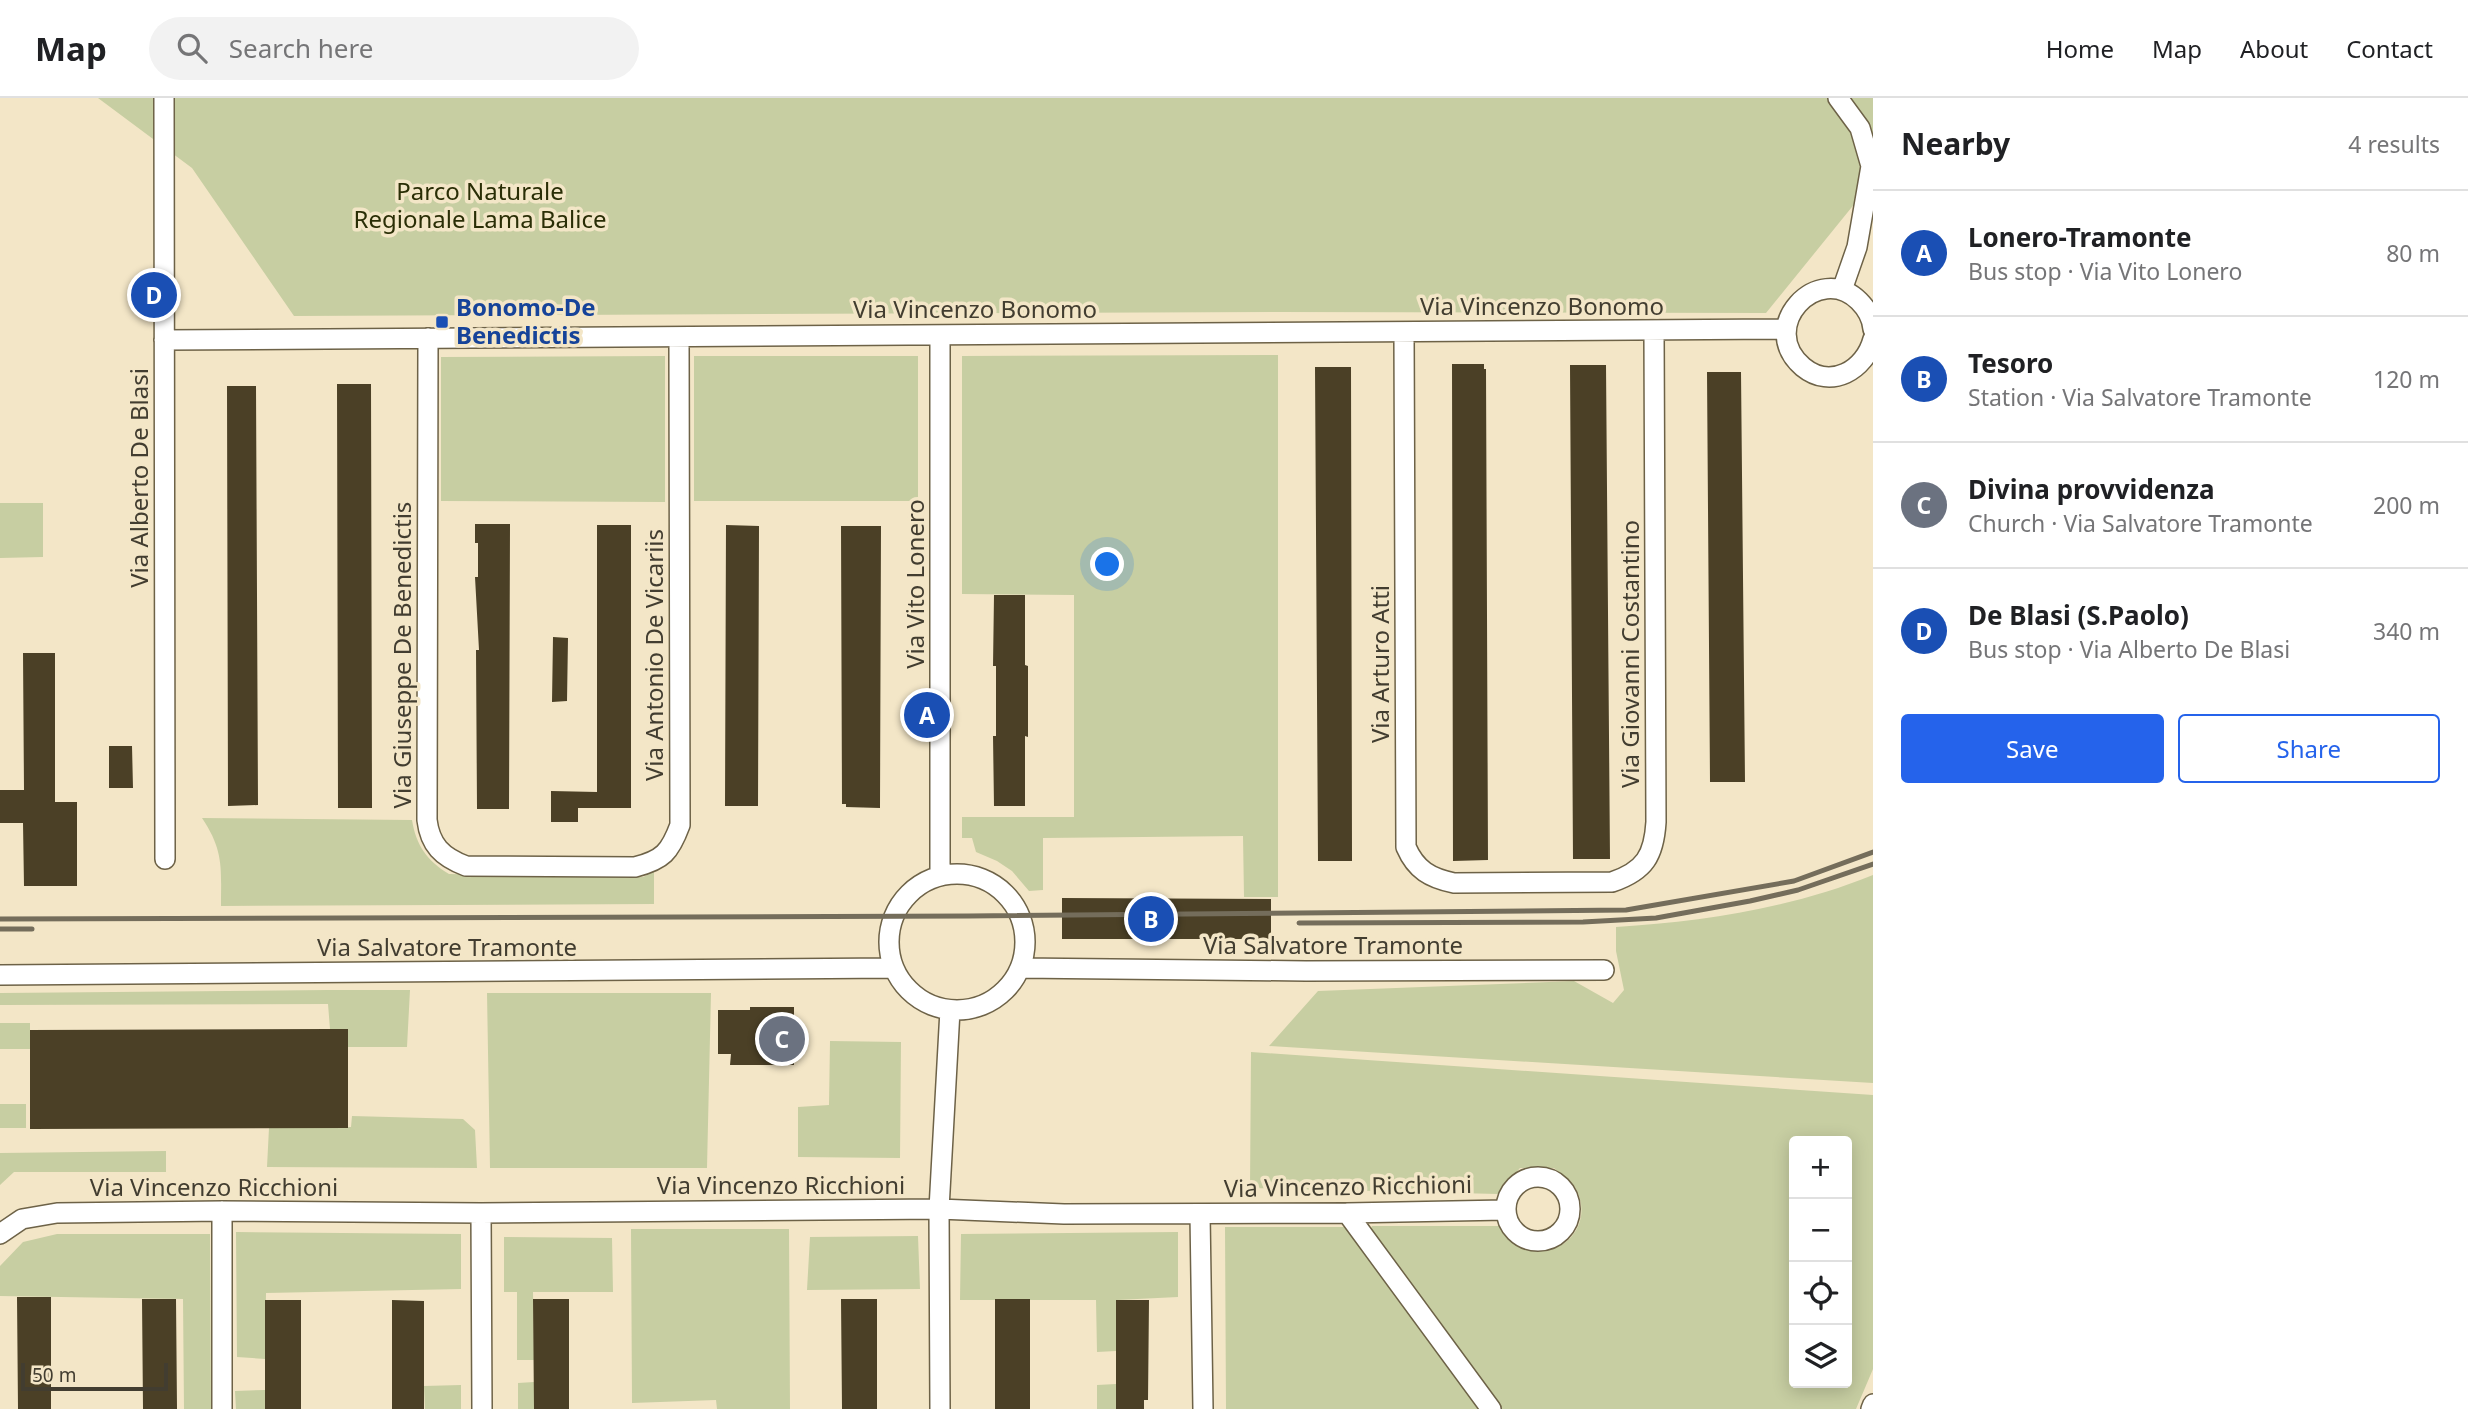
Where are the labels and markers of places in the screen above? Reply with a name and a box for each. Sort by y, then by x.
pin: D [131,269,177,321]
place label: Bonomo-De Benedictis [456,290,596,351]
marker: Bonomo-De Benedictis [434,314,450,330]
pin: A [904,689,950,741]
pin: B [1128,893,1174,945]
pin: C [759,1013,805,1065]

